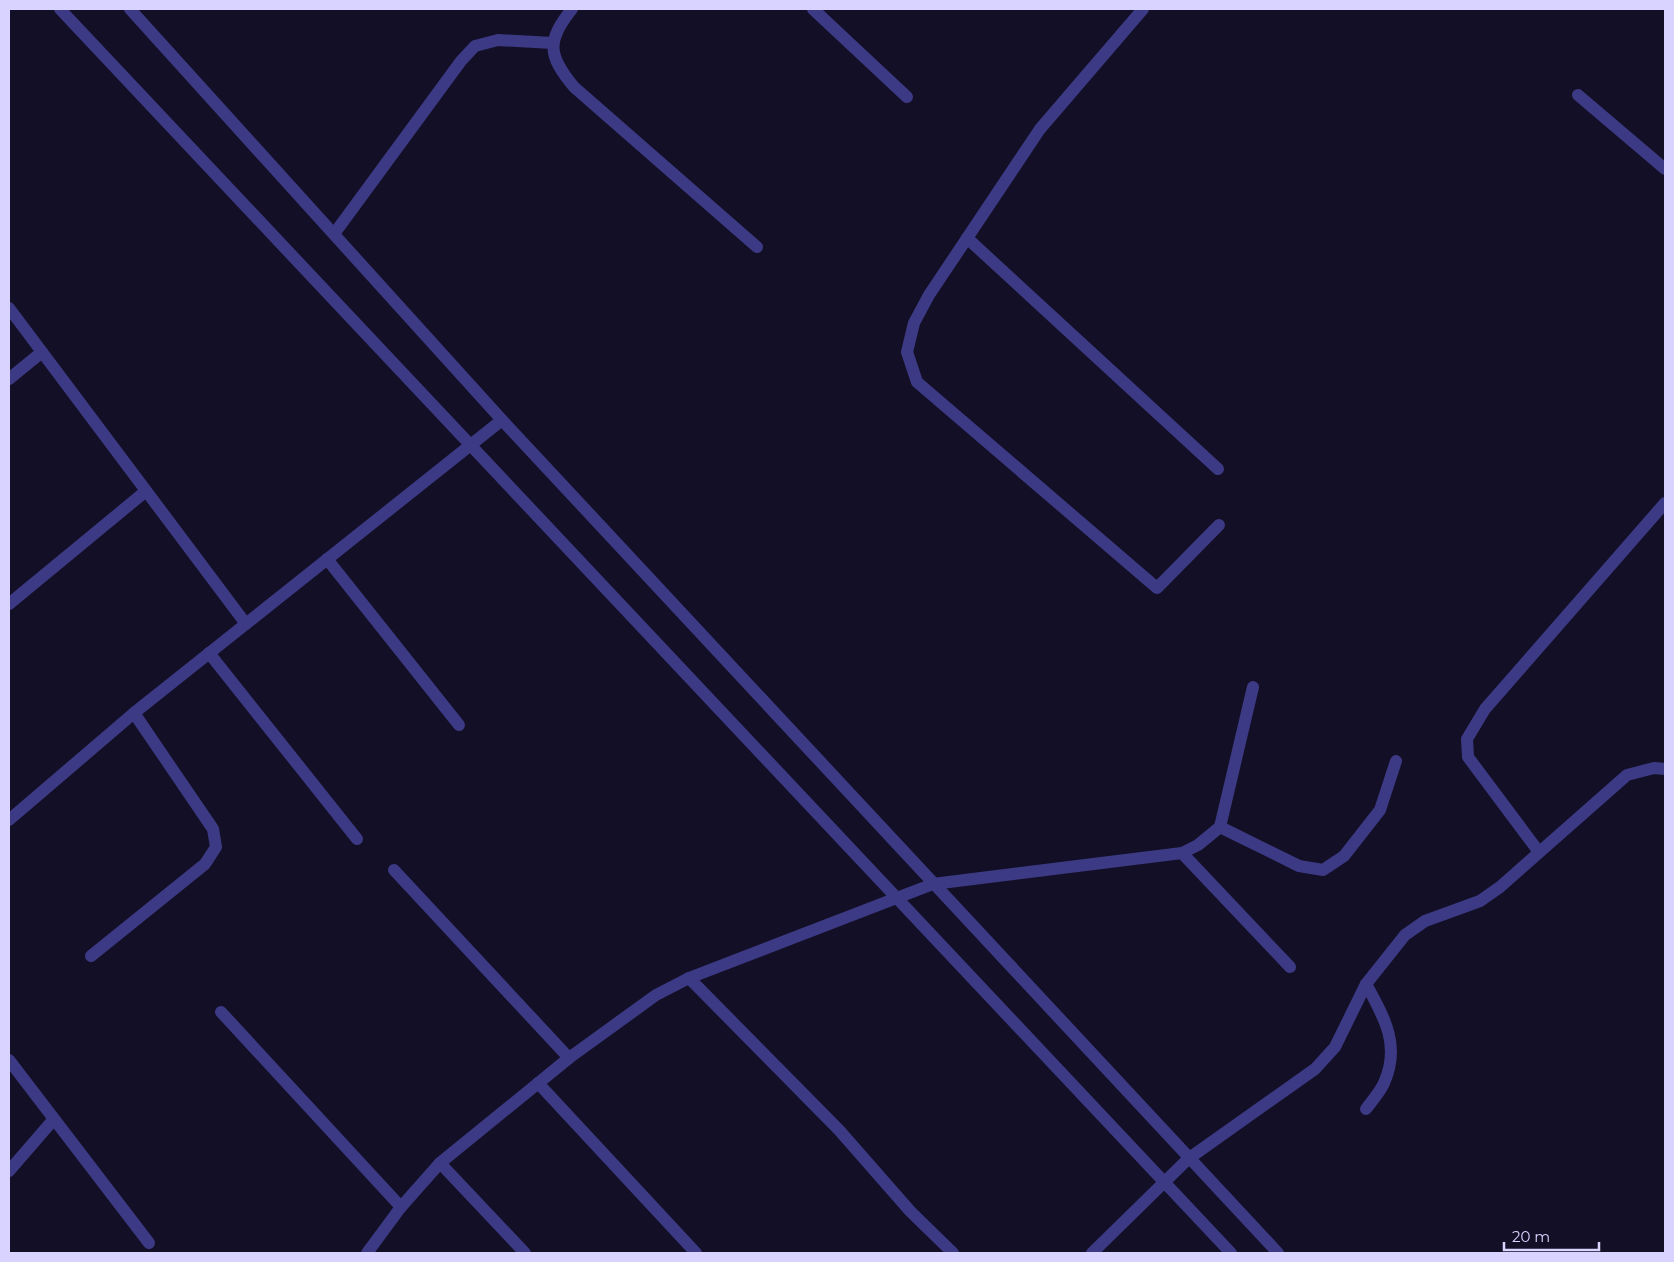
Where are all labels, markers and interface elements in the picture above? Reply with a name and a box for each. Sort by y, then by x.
scale bar [1504,1220,1599,1252]
text: 20 m [1512,1227,1550,1246]

